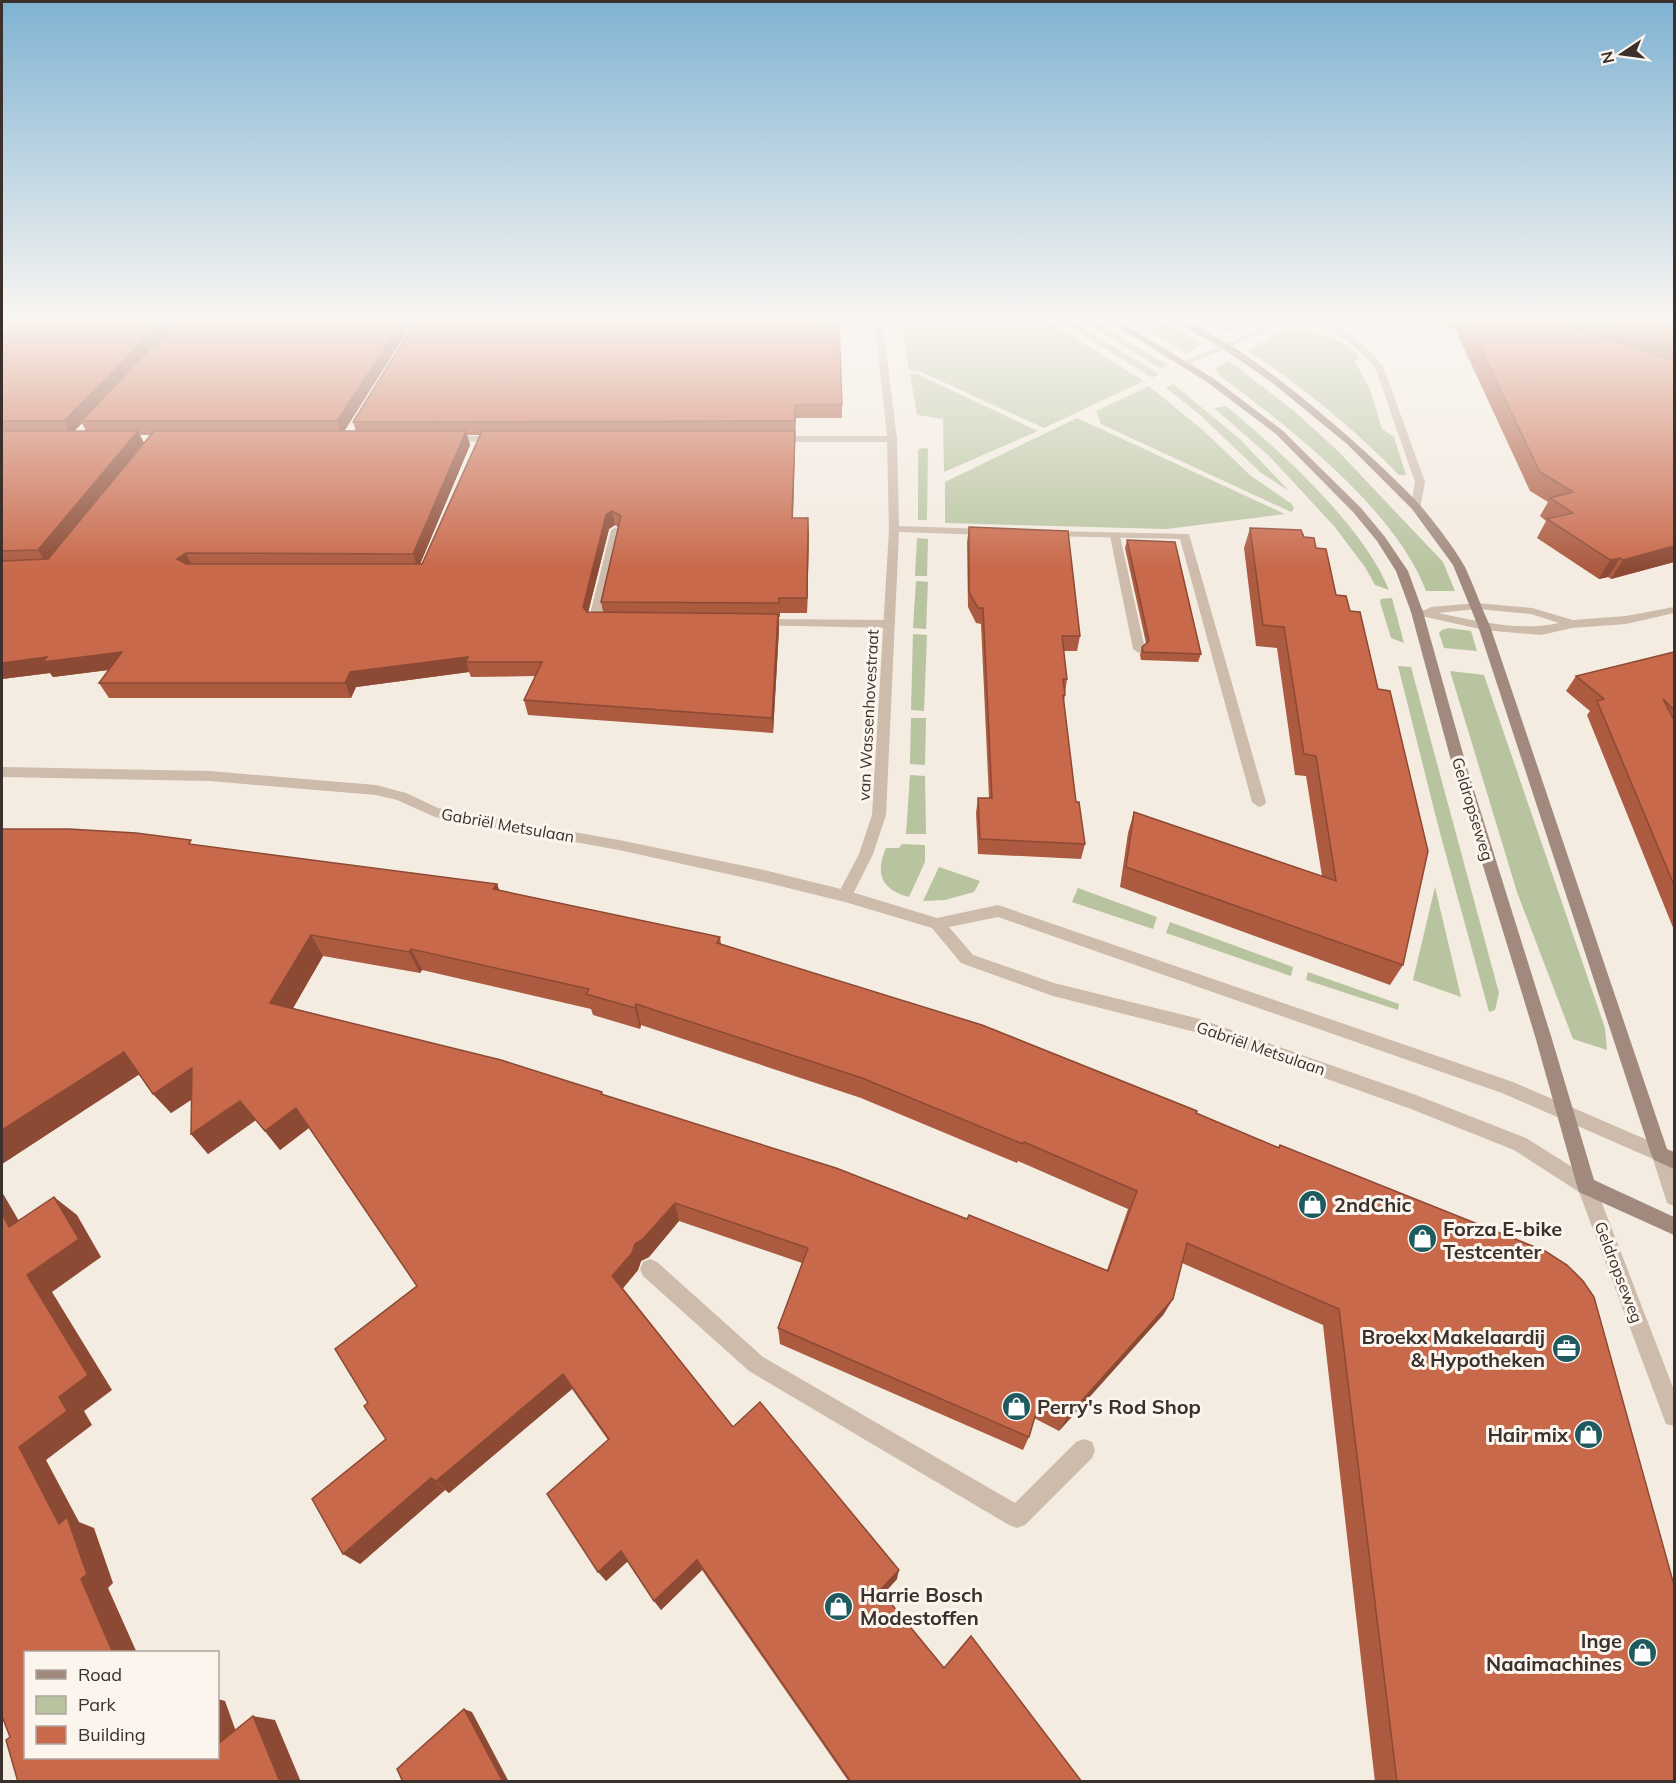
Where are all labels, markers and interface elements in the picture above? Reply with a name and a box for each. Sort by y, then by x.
north arrow [1592,24,1652,84]
text: N [1596,49,1618,66]
street label: van Wassenhovestraat [854,629,882,801]
street label: Geldropseweg [1448,755,1498,863]
street label: Gabriël Metsulaan [440,803,576,847]
street label: Gabriël Metsulaan [1194,1017,1328,1079]
shop icon: 2ndChic [1297,1188,1329,1220]
place label: 2ndChic [1334,1192,1412,1217]
place label: Forza E-bike Testcenter [1443,1216,1562,1264]
street label: Geldropseweg [1591,1218,1647,1326]
shop icon: Forza E-bike Testcenter [1406,1223,1438,1255]
place label: Broekx Makelaardij & Hypotheken [1361,1324,1545,1372]
office icon: Broekx Makelaardij & Hypotheken [1550,1332,1582,1364]
shop icon: Perry's Rod Shop [1000,1390,1032,1422]
place label: Perry's Rod Shop [1037,1394,1201,1419]
shop icon: Hair mix [1573,1418,1605,1450]
place label: Hair mix [1487,1422,1569,1447]
place label: Harrie Bosch Modestoffen [860,1582,983,1630]
shop icon: Harrie Bosch Modestoffen [823,1590,855,1622]
place label: Inge Naaimachines [1486,1628,1622,1676]
shop icon: Inge Naaimachines [1627,1636,1659,1668]
legend [24,1651,219,1759]
text: Road [78,1663,122,1686]
text: Park [78,1693,117,1716]
text: Building [78,1723,146,1746]

